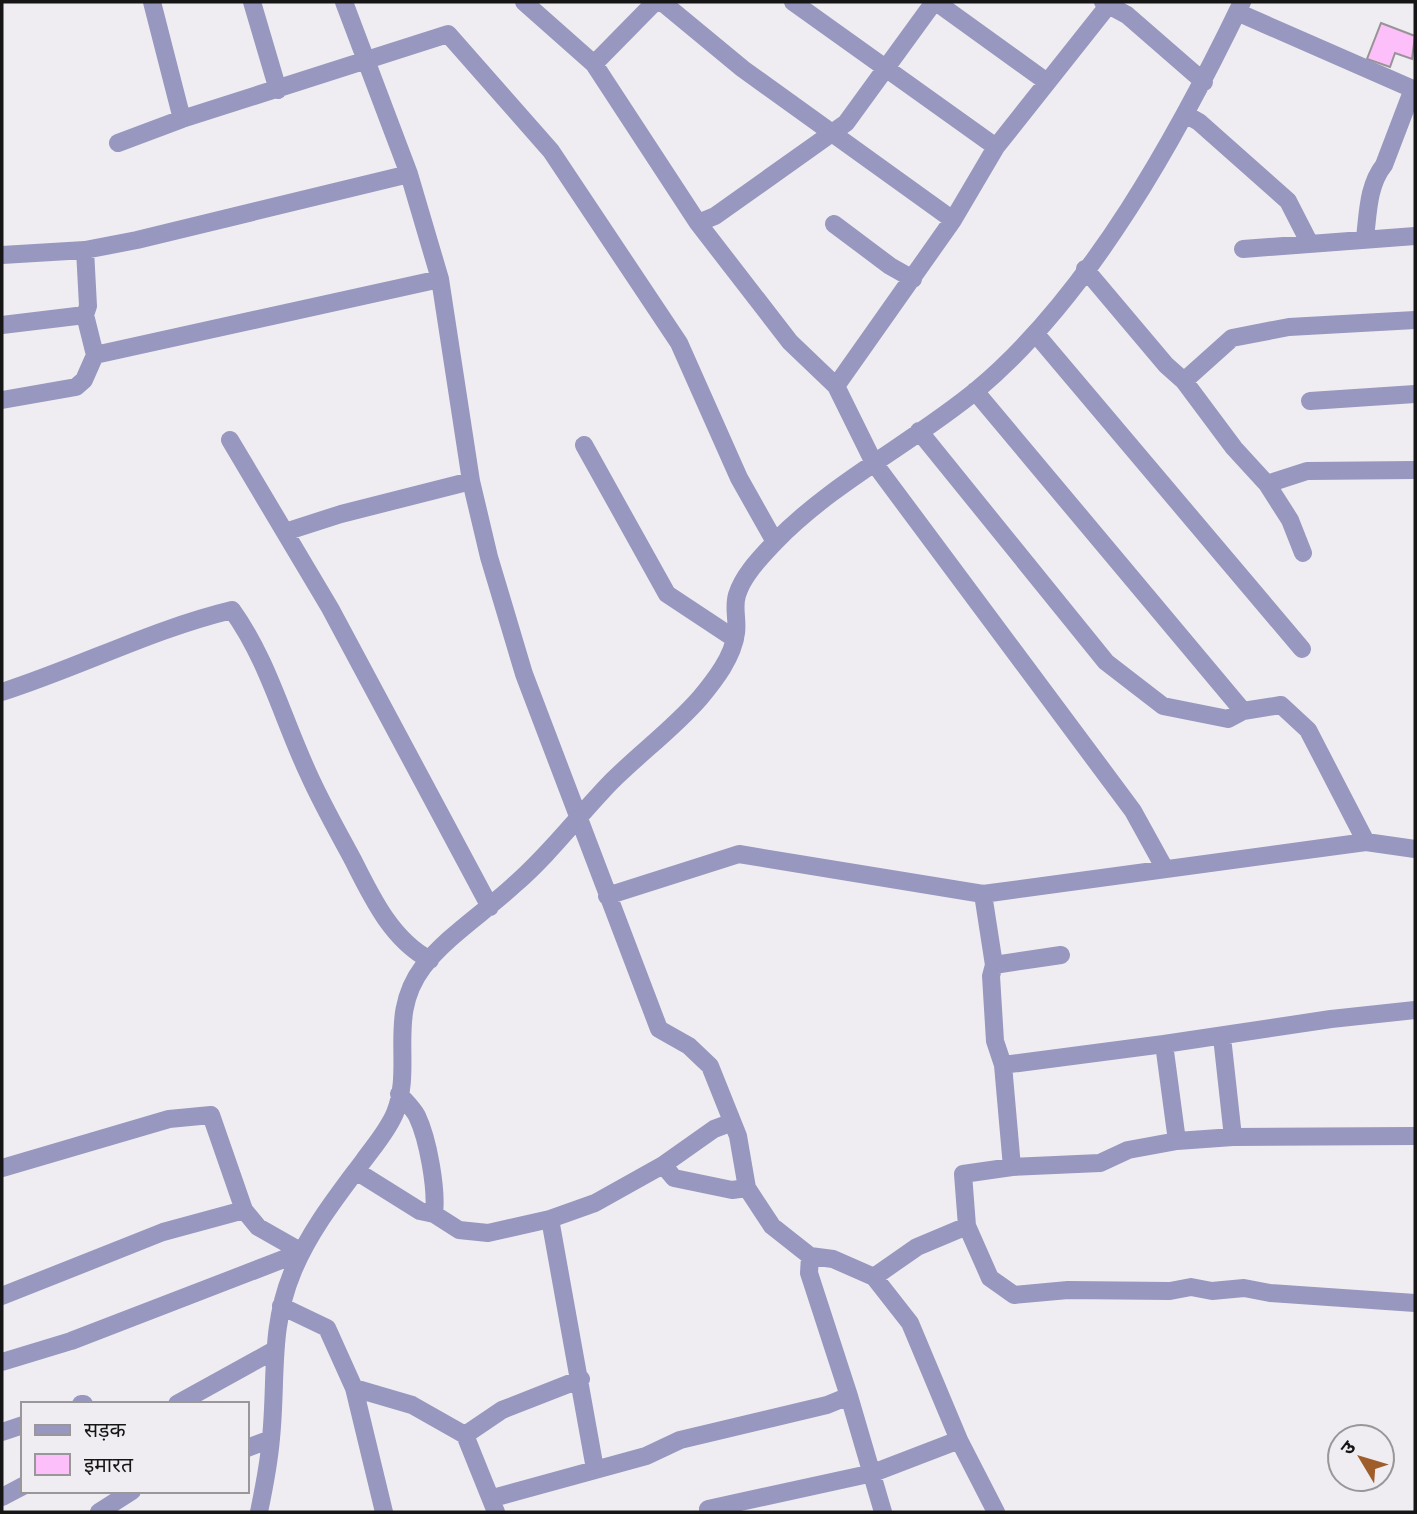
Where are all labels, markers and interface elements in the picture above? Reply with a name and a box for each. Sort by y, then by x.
legend [21,1402,248,1493]
text: सड़क [84,1418,126,1443]
north arrow [1326,1423,1396,1493]
text: उ [1336,1436,1362,1460]
text: इमारत [84,1453,134,1478]

